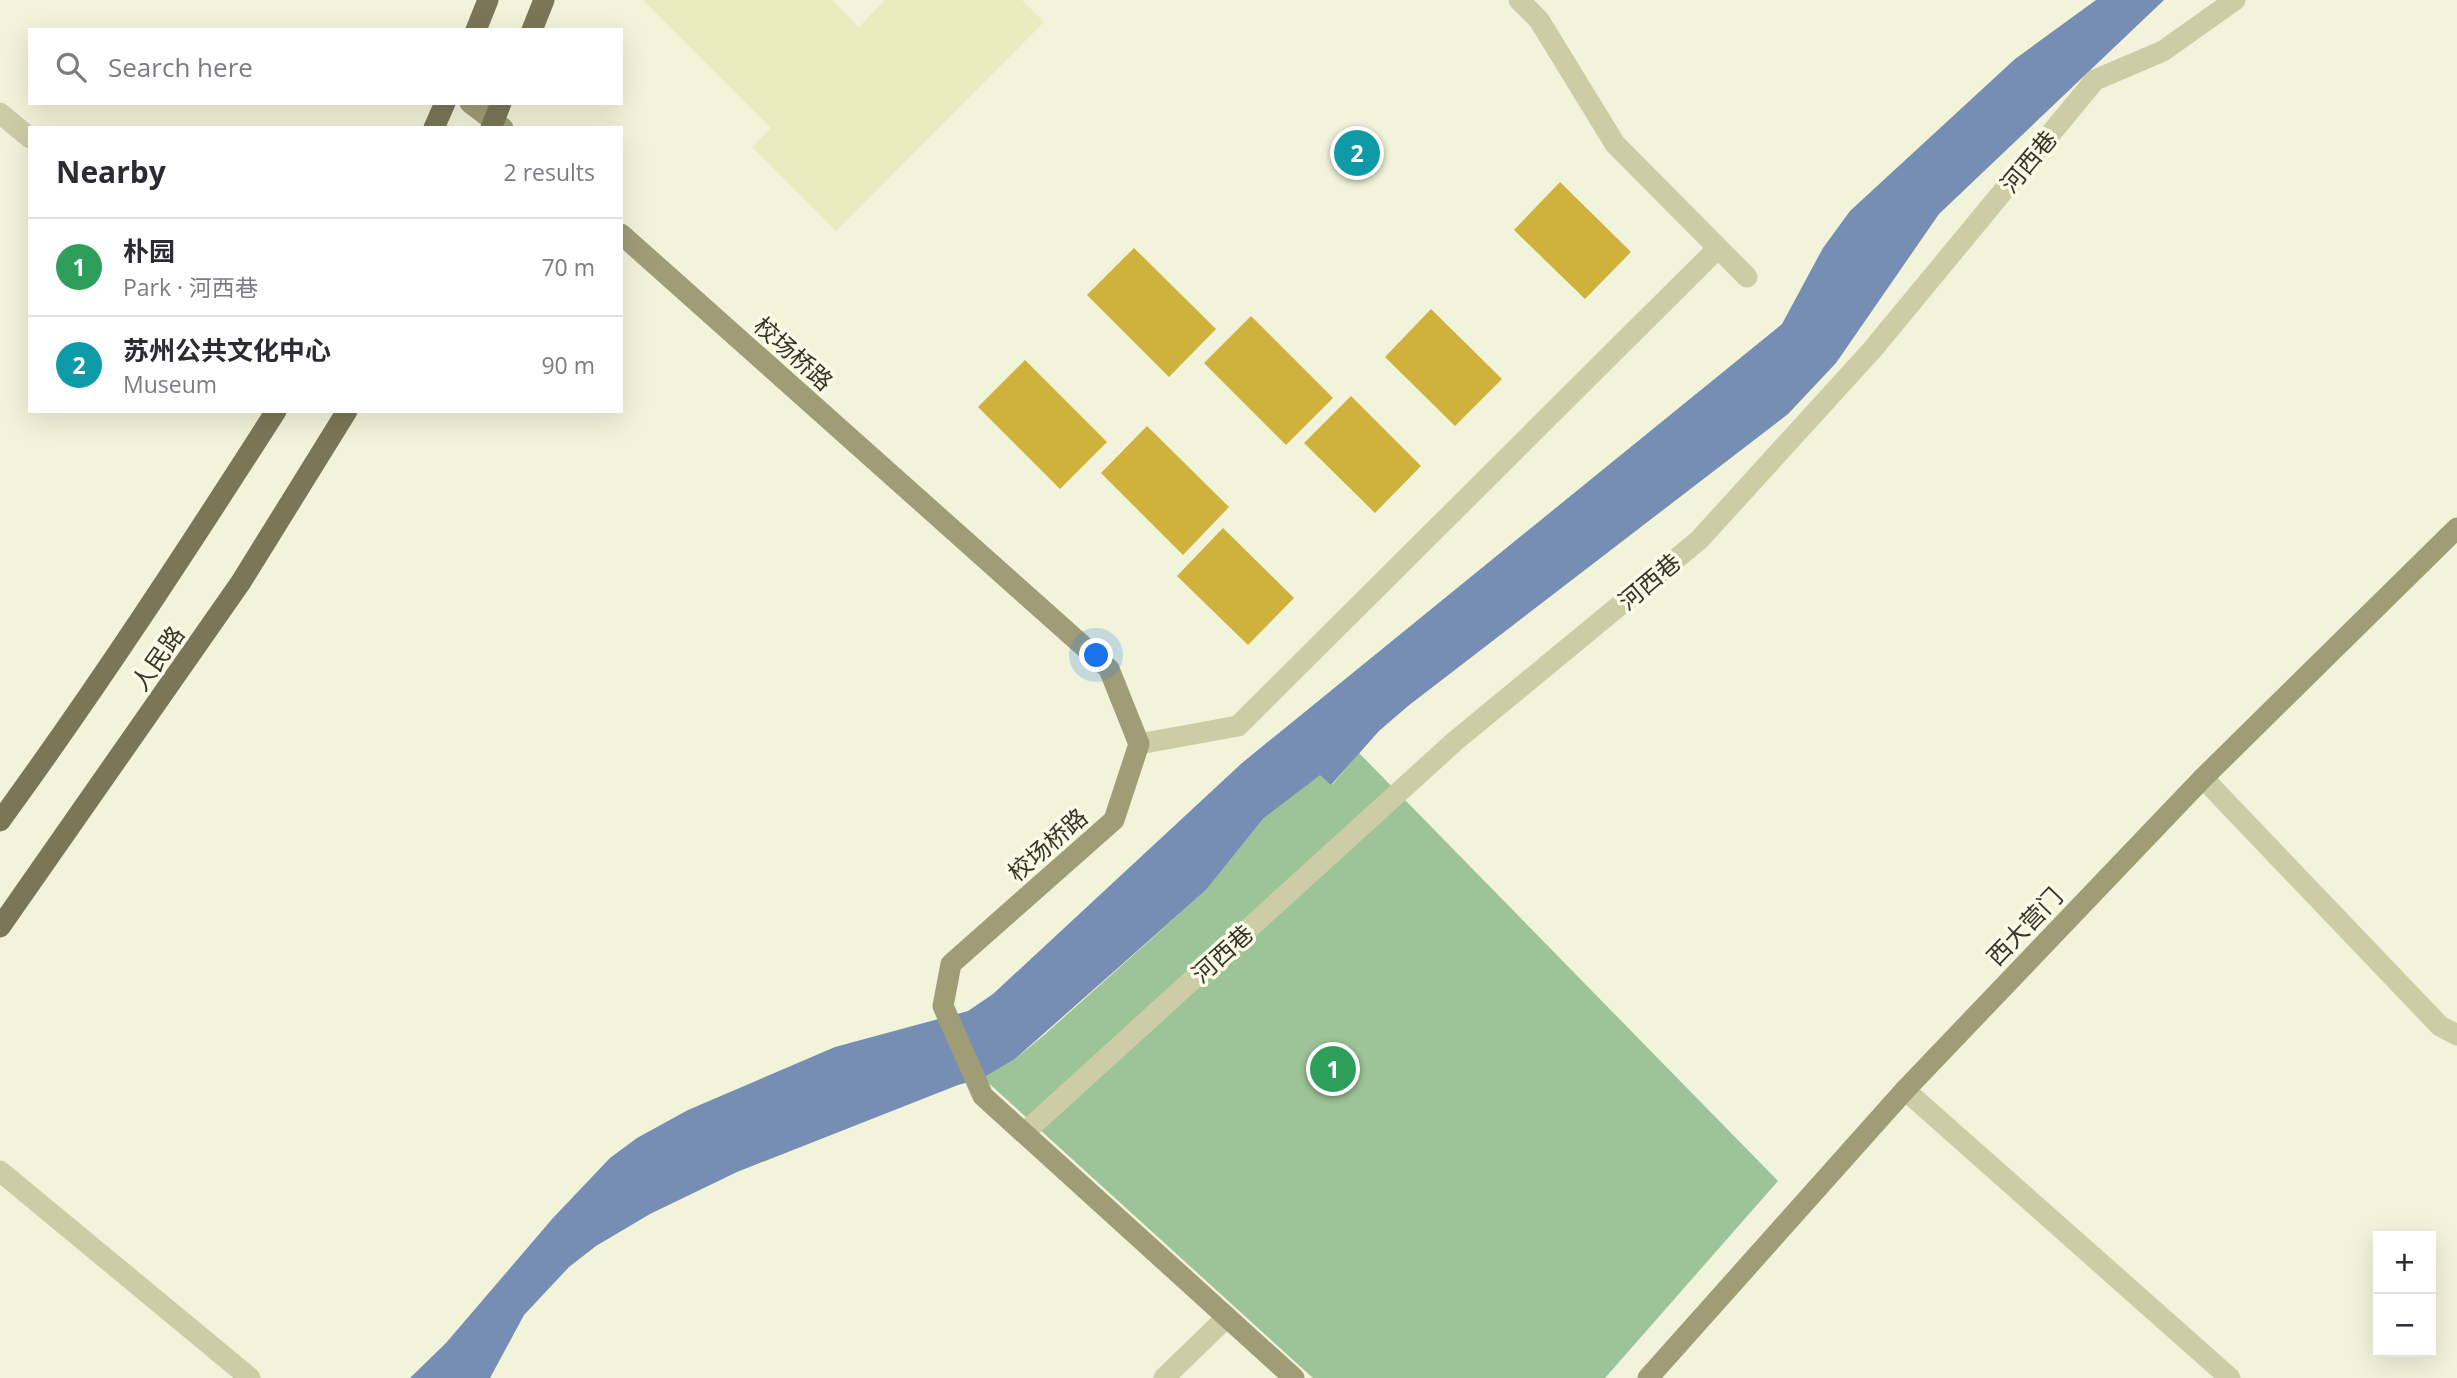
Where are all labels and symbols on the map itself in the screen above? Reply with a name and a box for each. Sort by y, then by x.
street label: 河西巷 [1992,123,2064,199]
pin: 2 [1334,127,1380,179]
street label: 校场桥路 [747,309,841,397]
street label: 河西巷 [1611,545,1687,617]
street label: 人民路 [123,619,191,697]
your location [1079,638,1113,672]
street label: 校场桥路 [1000,800,1094,888]
street label: 西大营门 [1979,880,2069,972]
street label: 河西巷 [1184,917,1260,989]
pin: 1 [1310,1043,1356,1095]

